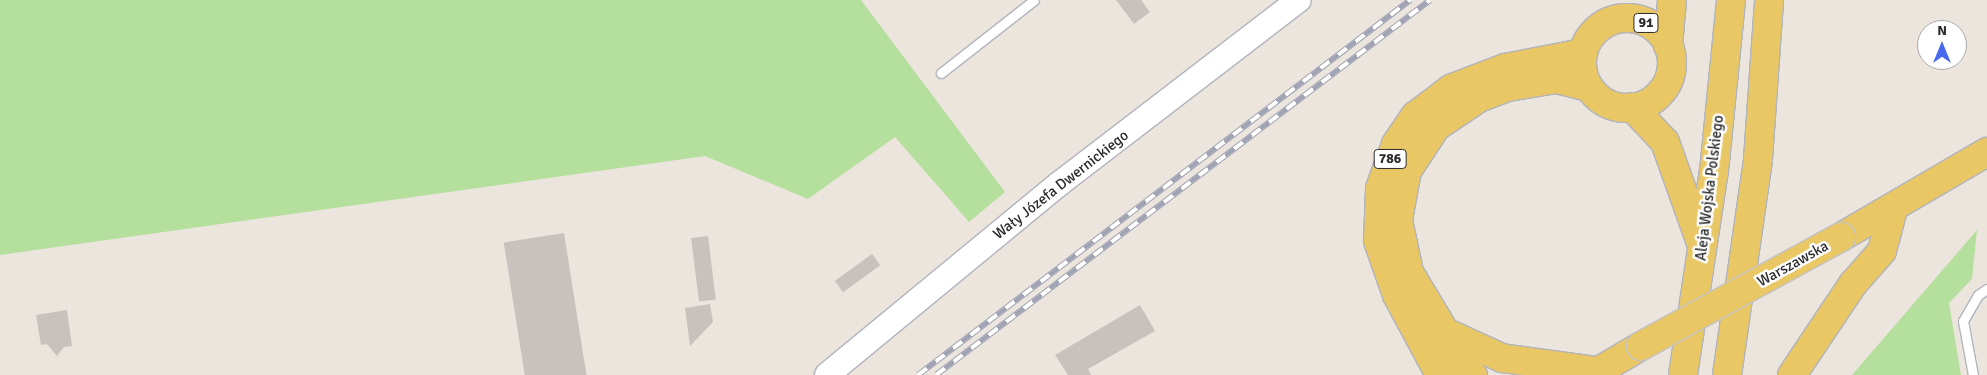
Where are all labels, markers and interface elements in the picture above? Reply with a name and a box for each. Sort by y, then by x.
road number: 91 [1632,12,1660,34]
north arrow [1917,20,1967,70]
text: N [1937,22,1947,39]
street label: Aleja Wojska Polskiego [1692,114,1728,262]
street label: Wały Józefa Dwernickiego [990,126,1132,244]
road number: 786 [1372,148,1408,170]
street label: Warszawska [1754,237,1832,291]

